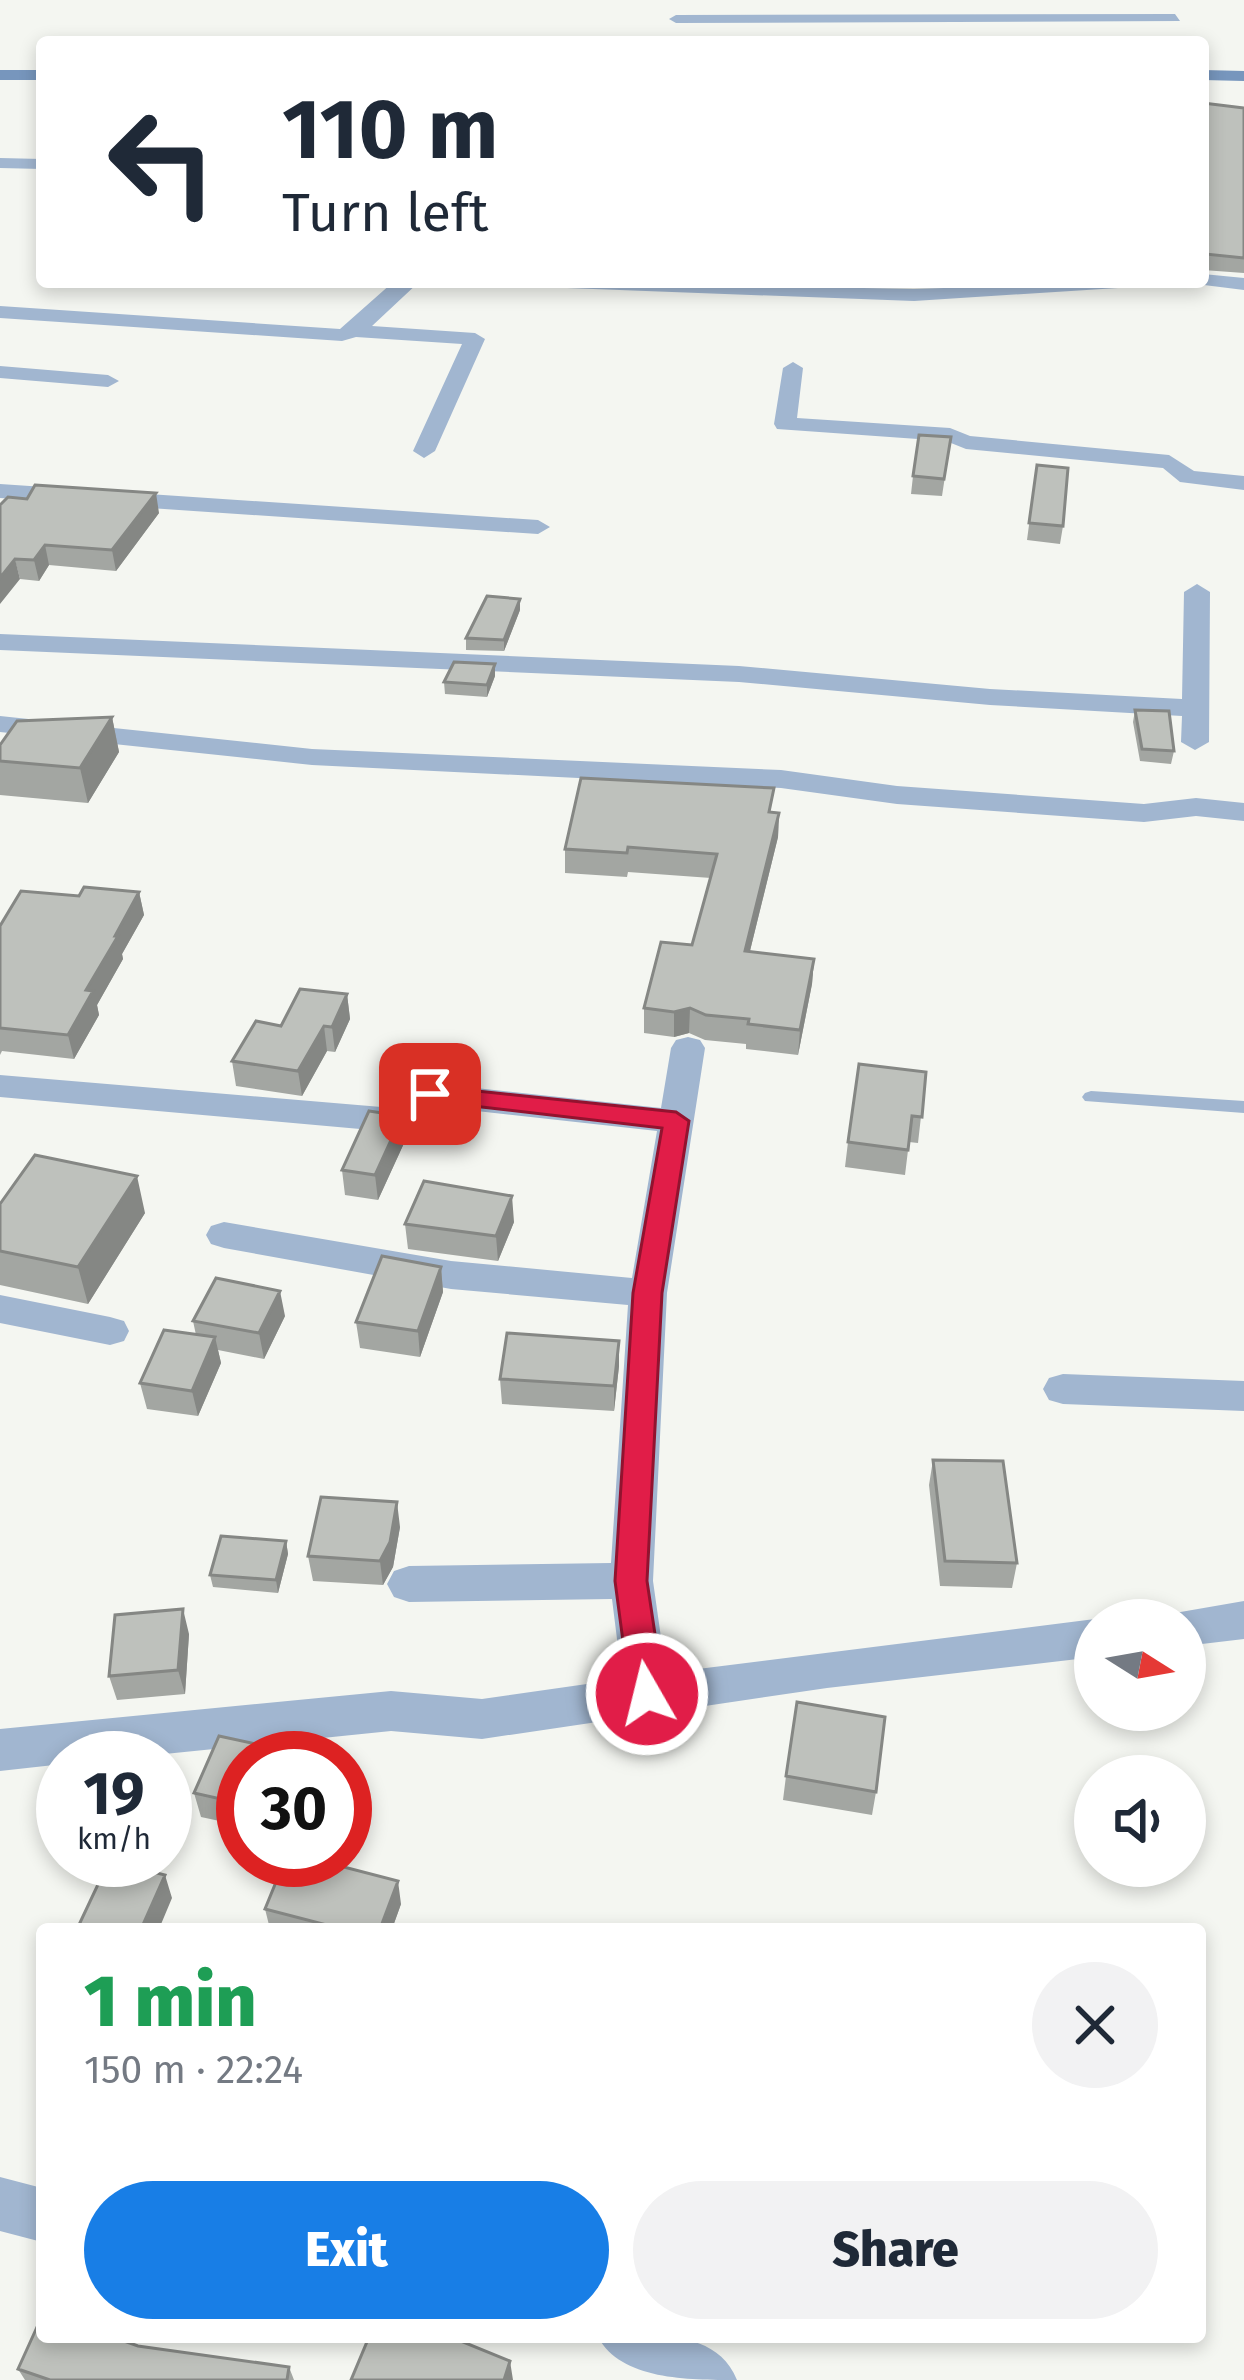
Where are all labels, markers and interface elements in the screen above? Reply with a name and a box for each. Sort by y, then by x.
text: 110 m [282,79,498,180]
icon: left [84,84,240,240]
text: Turn left [282,181,489,245]
pin [379,1043,481,1145]
icon: arrive [397,1061,463,1127]
north arrow [1074,1599,1206,1731]
map controls [1074,1599,1206,1887]
position arrow [584,1631,710,1757]
speed limit sign: 30 [216,1731,372,1887]
button: sound [1074,1755,1206,1887]
text: 19 [83,1758,145,1830]
text: km/h [77,1821,151,1857]
text: 1 min [84,1959,257,2045]
button: close [1032,1962,1158,2088]
text: 150 m · 22:24 [84,2047,303,2093]
button: Exit [84,2181,609,2319]
button: Share [633,2181,1158,2319]

